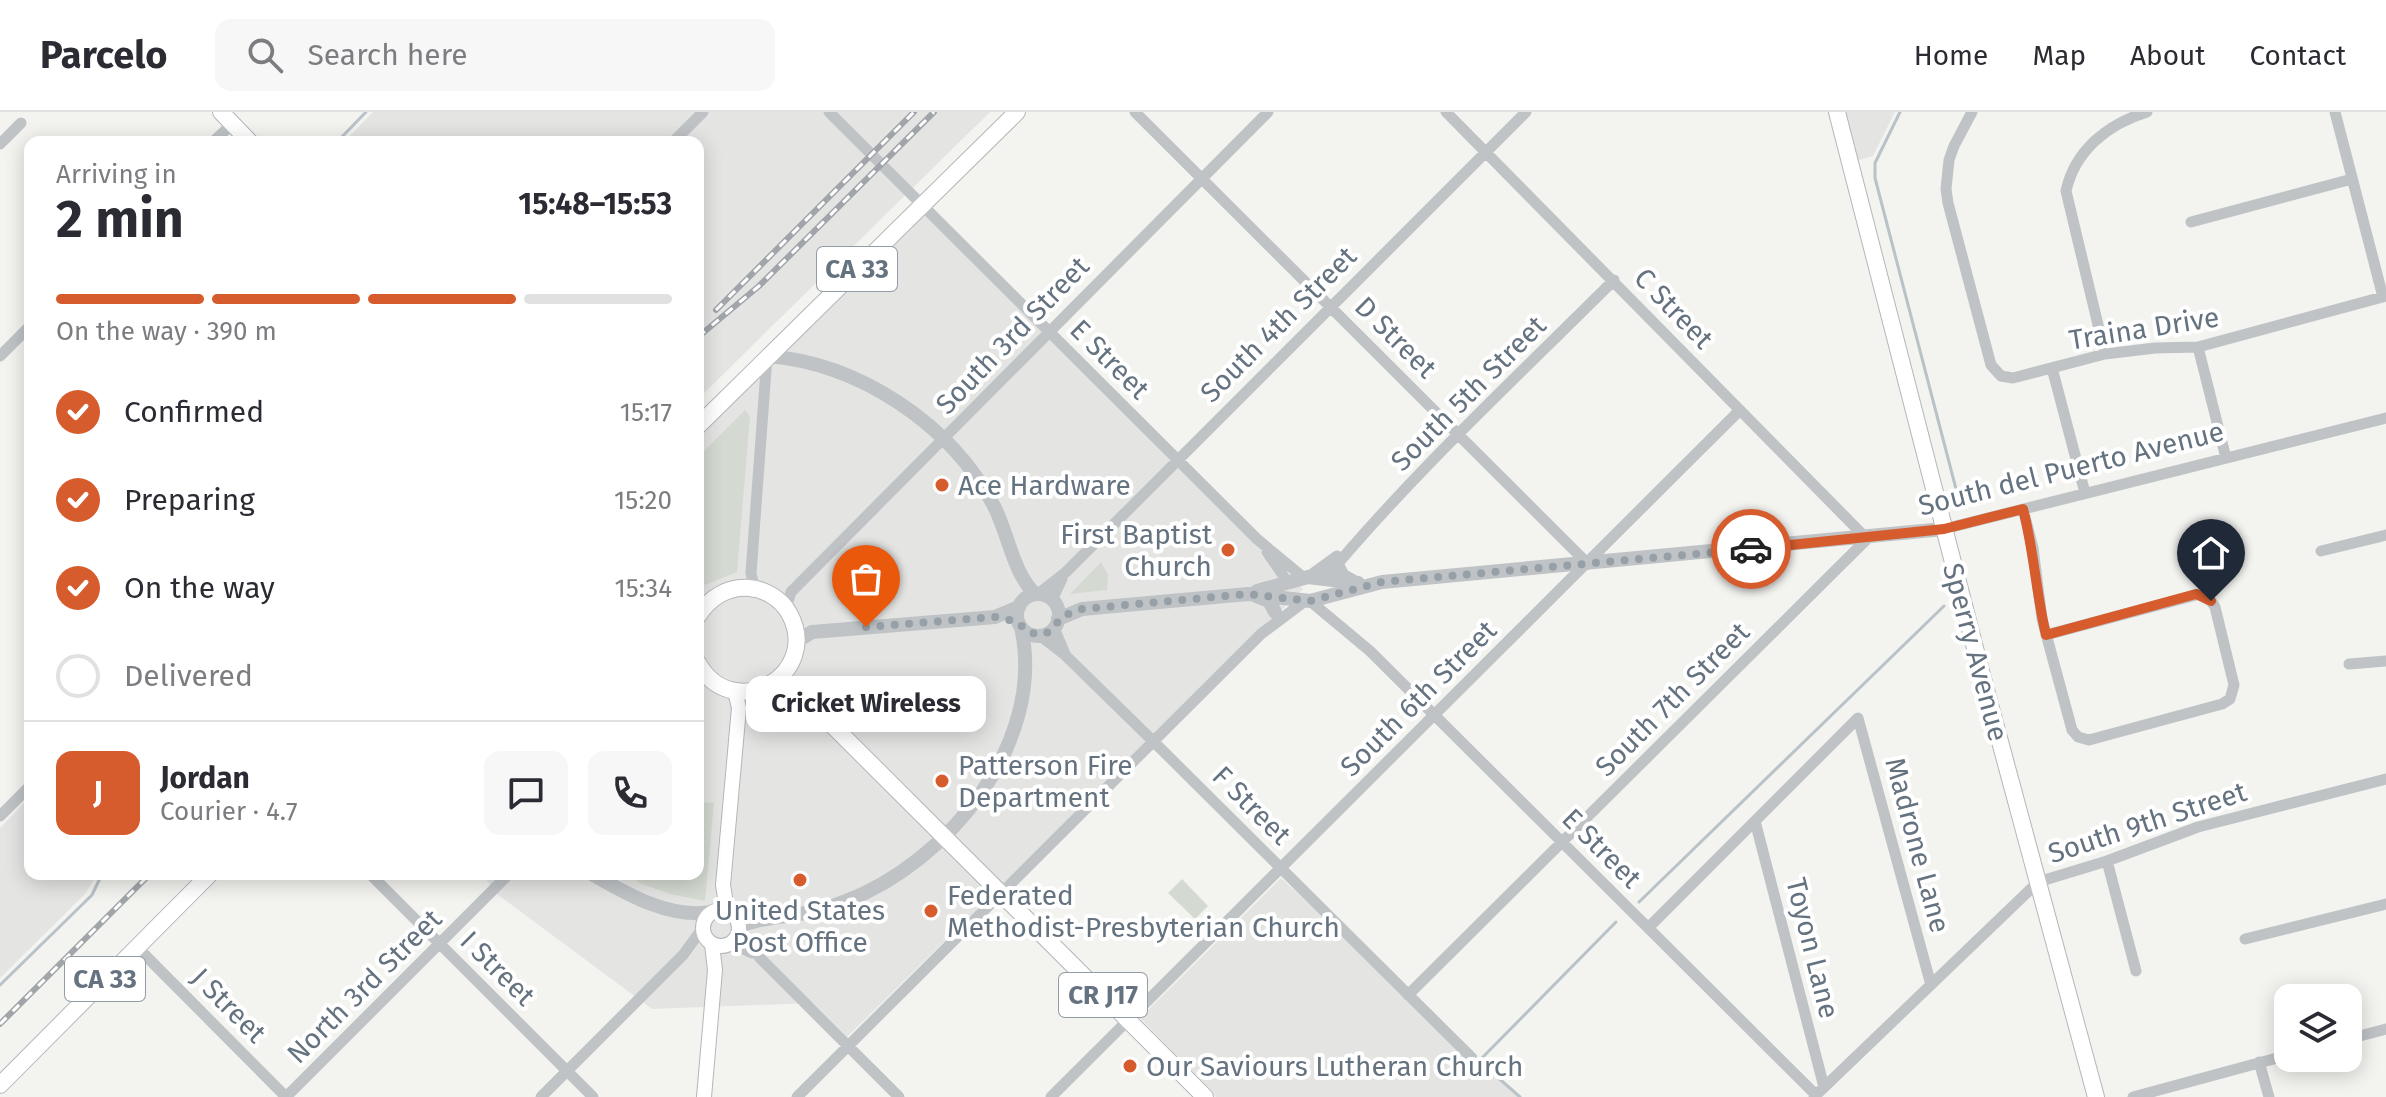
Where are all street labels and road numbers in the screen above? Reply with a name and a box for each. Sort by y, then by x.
street label: South 4th Street [1194,239,1364,409]
road number: CA 33 [817,247,897,291]
street label: South 3rd Street [929,249,1096,421]
street label: C Street [1627,261,1721,356]
street label: D Street [1348,290,1444,386]
street label: Traina Drive [2067,300,2221,357]
street label: South 5th Street [1384,308,1553,478]
street label: E Street [1063,313,1157,406]
street label: South del Puerto Avenue [1915,415,2227,522]
street label: Sperry Avenue [1936,560,2015,745]
street label: South 6th Street [1334,613,1504,783]
street label: South 7th Street [1588,615,1757,783]
street label: Madrone Lane [1878,754,1957,936]
street label: F Street [1206,759,1298,852]
street label: South 9th Street [2044,775,2251,870]
street label: E Street [1555,802,1649,895]
street label: Toyon Lane [1779,874,1846,1022]
street label: North 3rd Street [280,902,449,1070]
street label: I Street [454,924,542,1013]
road number: CA 33 [65,957,145,1001]
street label: J Street [184,961,273,1050]
road number: CR J17 [1059,973,1147,1017]

